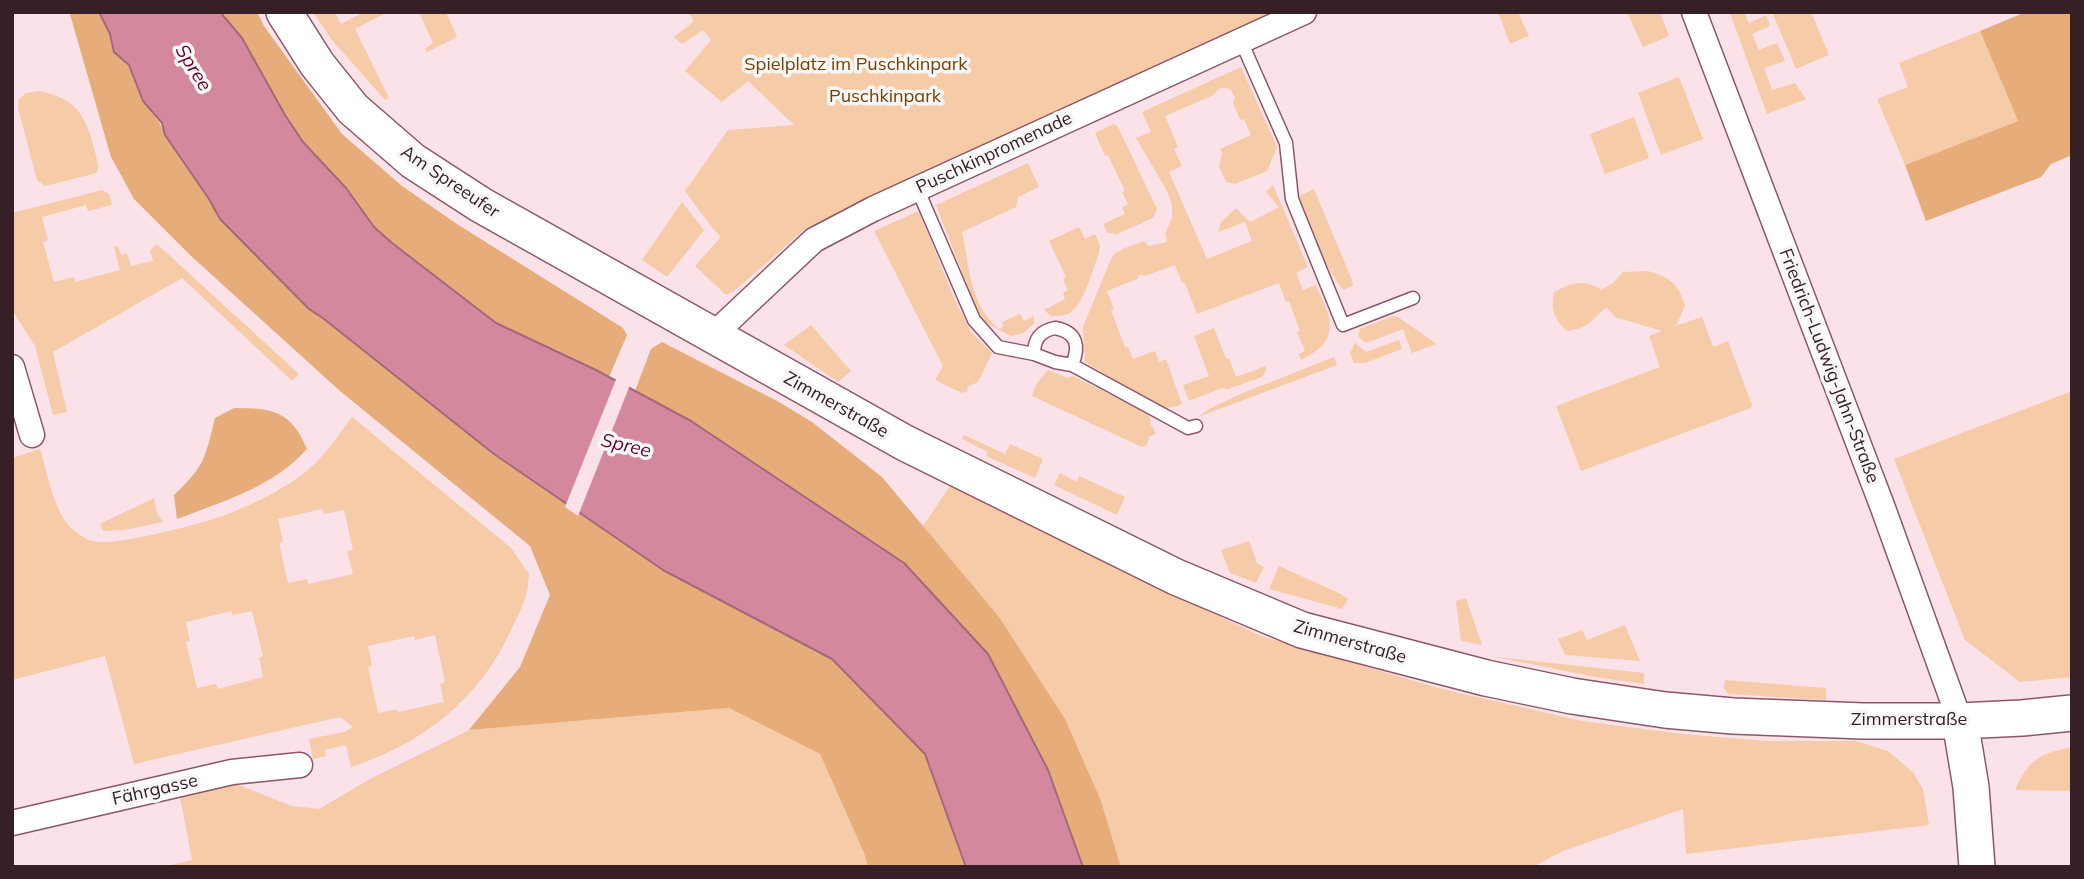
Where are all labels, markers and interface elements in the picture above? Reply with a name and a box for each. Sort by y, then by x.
water label: Spree [170,40,216,96]
park label: Spielplatz im Puschkinpark [744,54,968,76]
park label: Puschkinpark [829,86,941,108]
street label: Puschkinpromenade [913,107,1075,199]
street label: Am Spreeufer [397,141,503,223]
street label: Friedrich-Ludwig-Jahn-Straße [1774,246,1884,486]
street label: Zimmerstraße [780,367,892,443]
water label: Spree [599,429,653,463]
street label: Zimmerstraße [1291,616,1409,668]
street label: Zimmerstraße [1851,709,1967,731]
street label: Fährgasse [110,770,200,810]

